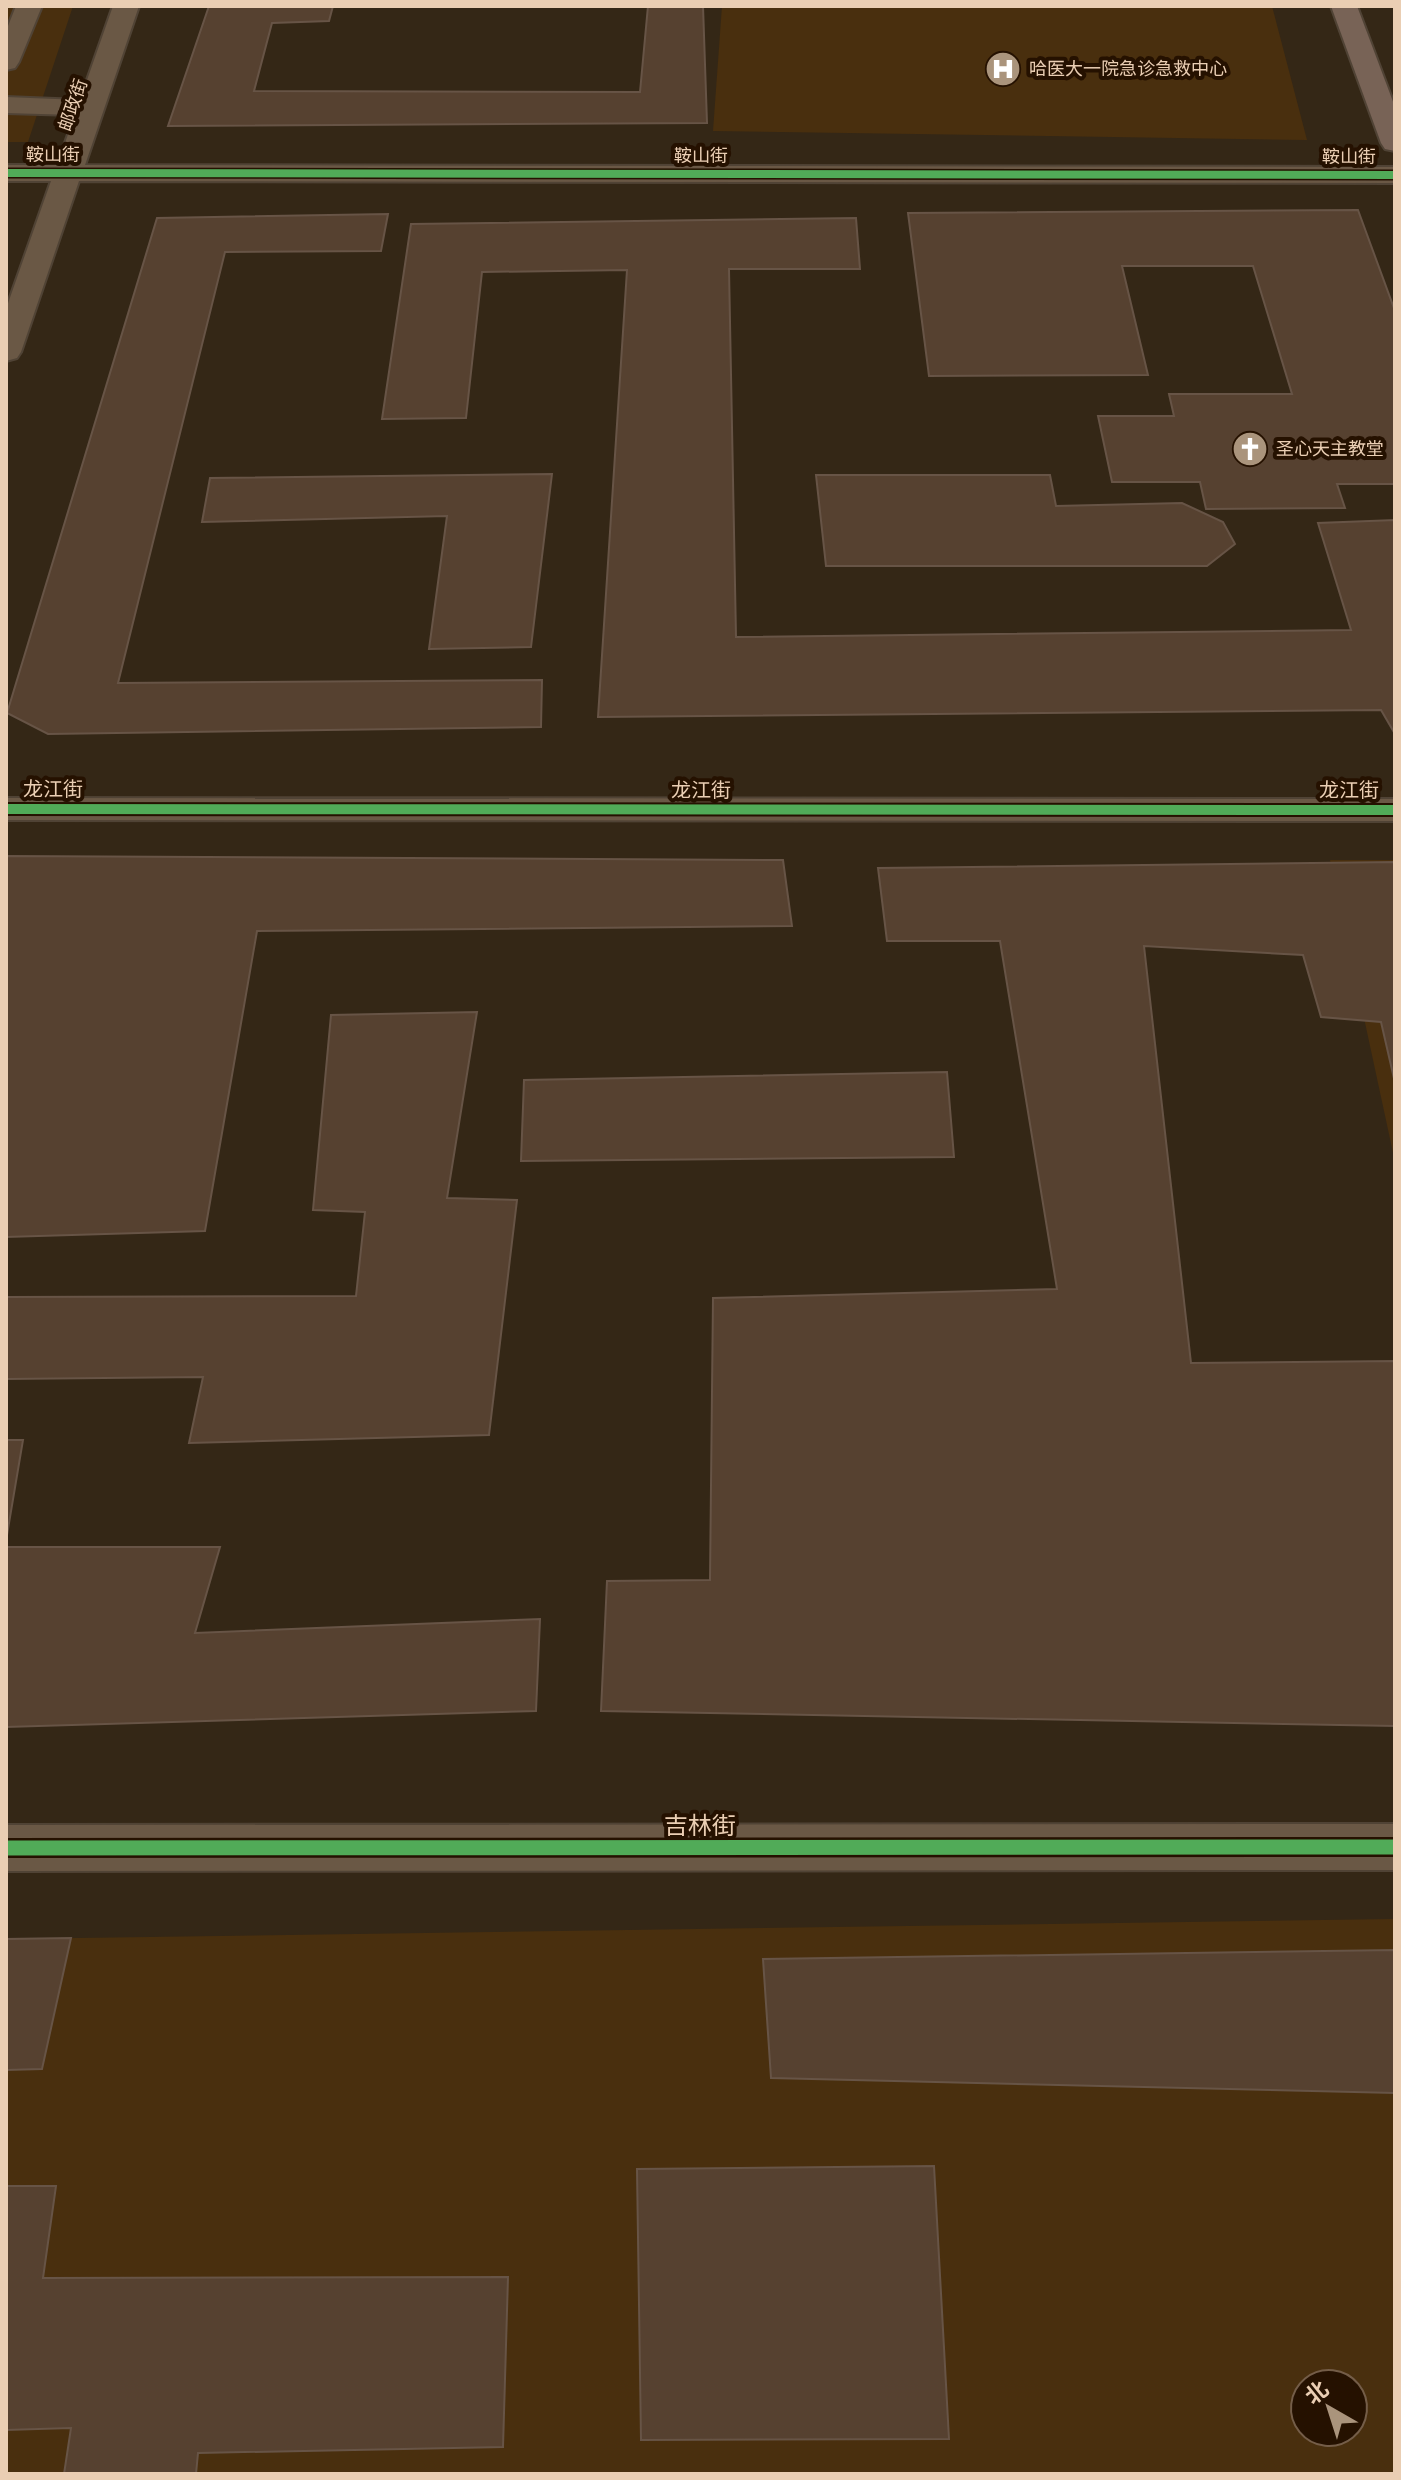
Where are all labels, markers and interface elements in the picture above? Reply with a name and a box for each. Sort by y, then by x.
hospital icon: 哈医大一院急诊急救中心 [984,50,1022,88]
place label: 哈医大一院急诊急救中心 [1029,58,1227,78]
street label: 邮政街 [54,76,90,133]
street label: 鞍山街 [26,144,80,164]
street label: 鞍山街 [674,145,728,165]
street label: 鞍山街 [1322,146,1376,166]
church icon: 圣心天主教堂 [1231,430,1269,468]
place label: 圣心天主教堂 [1276,438,1384,458]
street label: 龙江街 [23,777,83,800]
street label: 龙江街 [671,778,731,801]
street label: 龙江街 [1319,778,1379,801]
street label: 吉林街 [664,1812,736,1839]
north arrow [1289,2368,1369,2448]
text: 北 [1300,2375,1333,2409]

